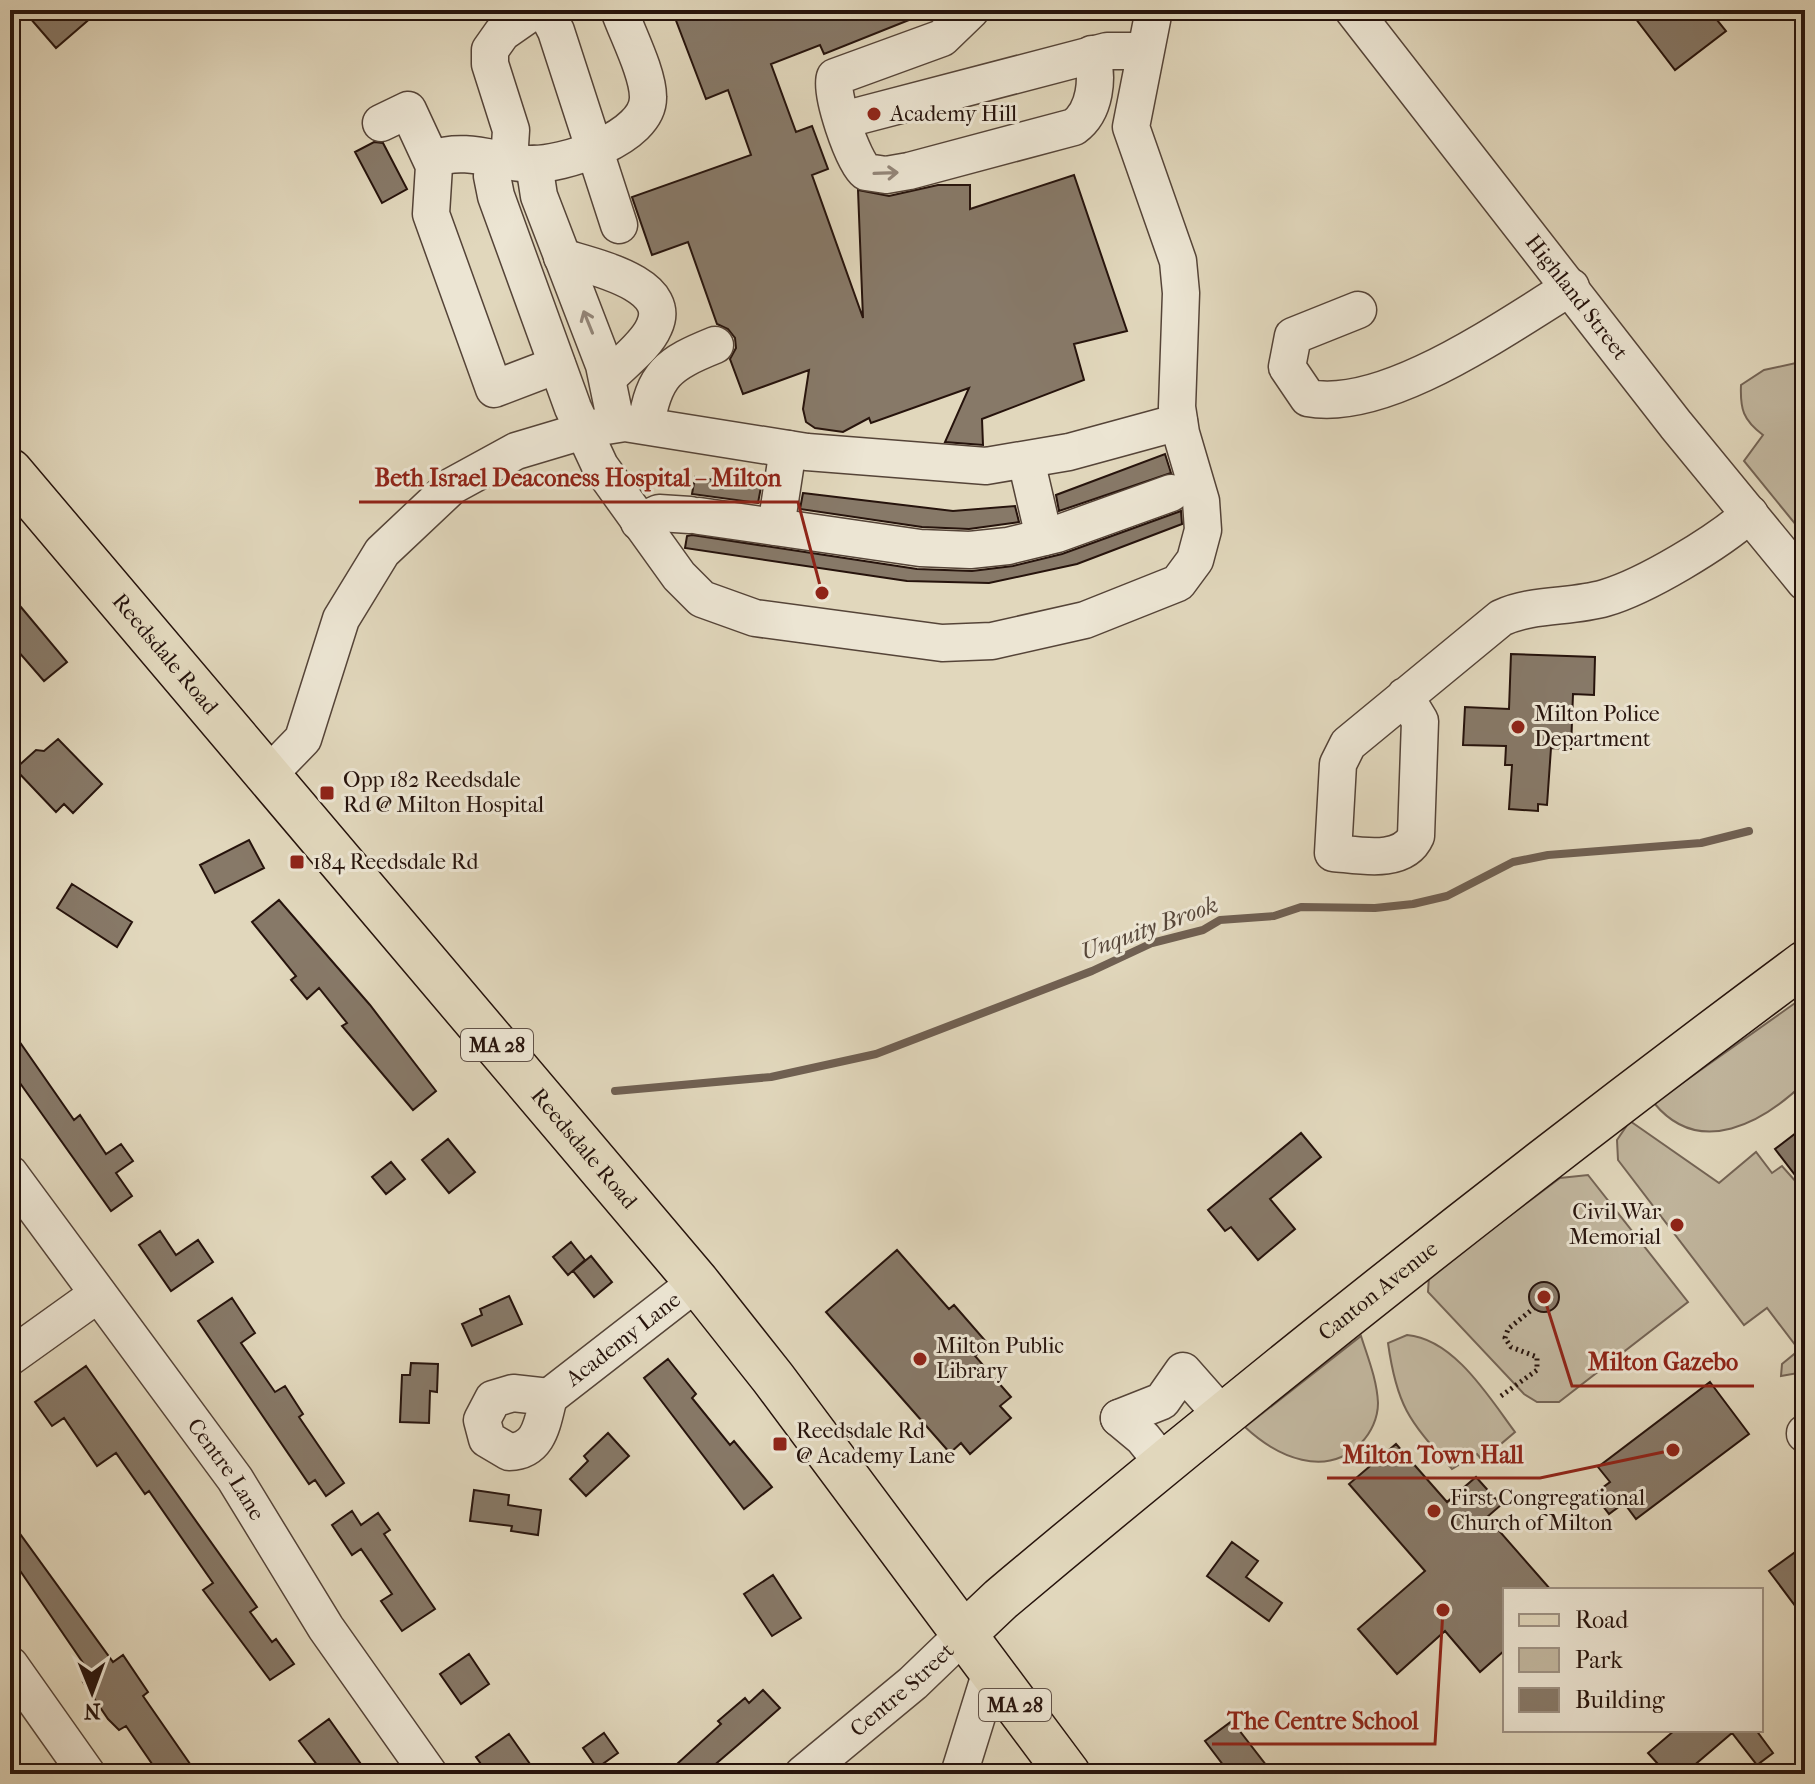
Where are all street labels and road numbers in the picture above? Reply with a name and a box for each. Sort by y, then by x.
street label: Highland Street [1520,229,1634,365]
street label: Reedsdale Road [107,588,224,721]
road number: MA 28 [461,1029,533,1061]
street label: Reedsdale Road [525,1083,643,1215]
street label: Canton Avenue [1313,1236,1443,1346]
street label: Academy Lane [560,1287,686,1393]
street label: Centre Lane [182,1413,270,1525]
street label: Centre Street [845,1638,959,1742]
road number: MA 28 [979,1689,1051,1721]

